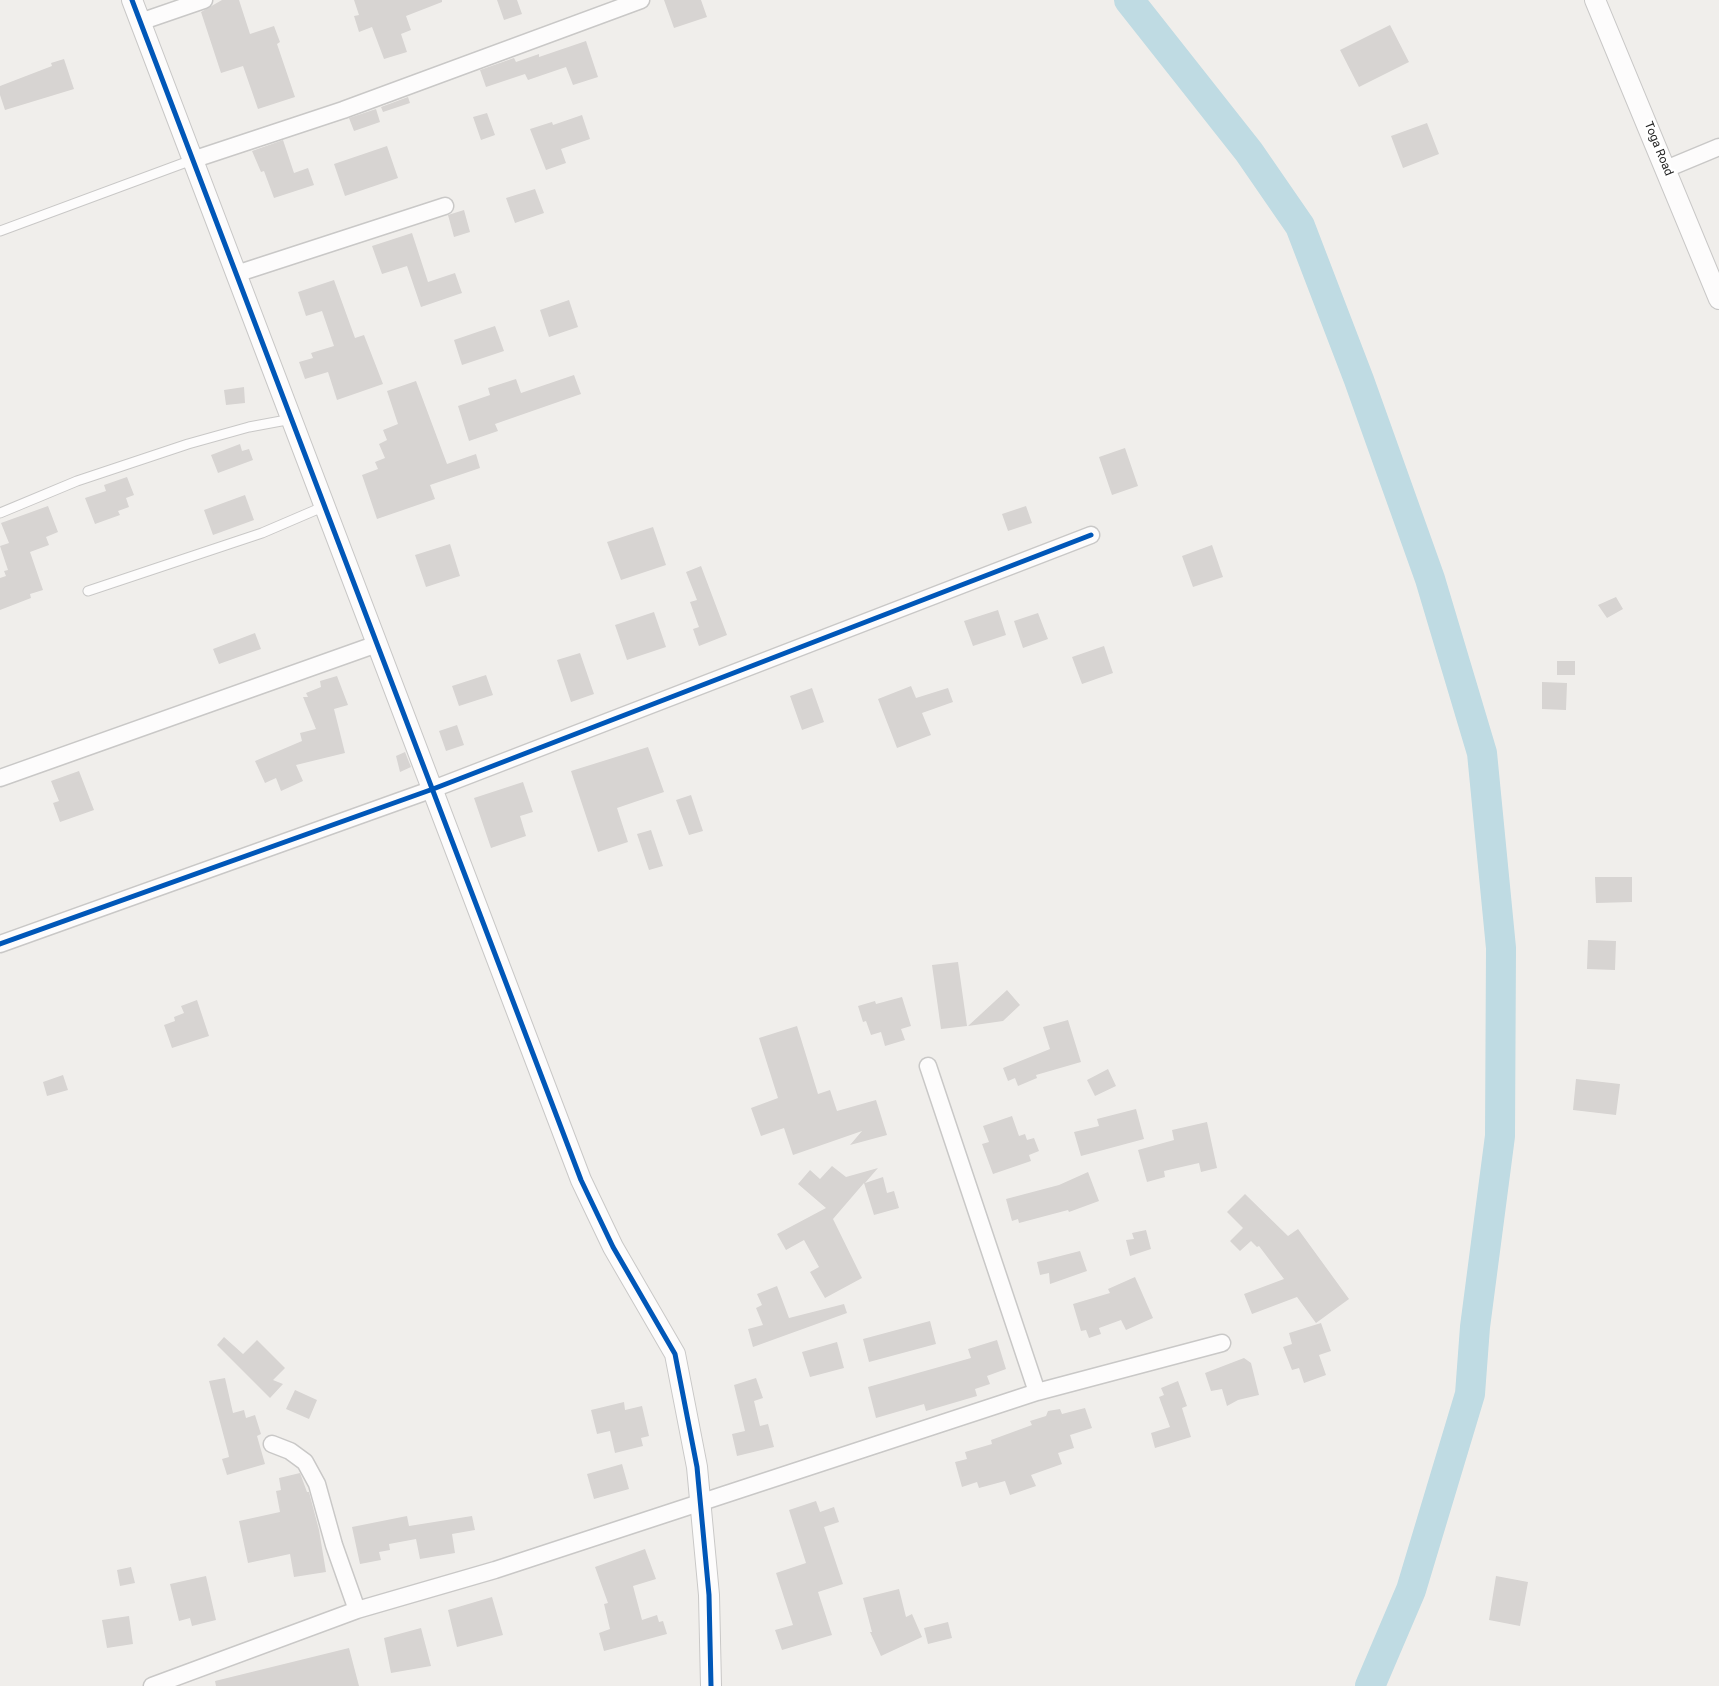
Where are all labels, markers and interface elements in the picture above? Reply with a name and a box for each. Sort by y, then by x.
street label: Toga Road [1641,120,1675,178]

